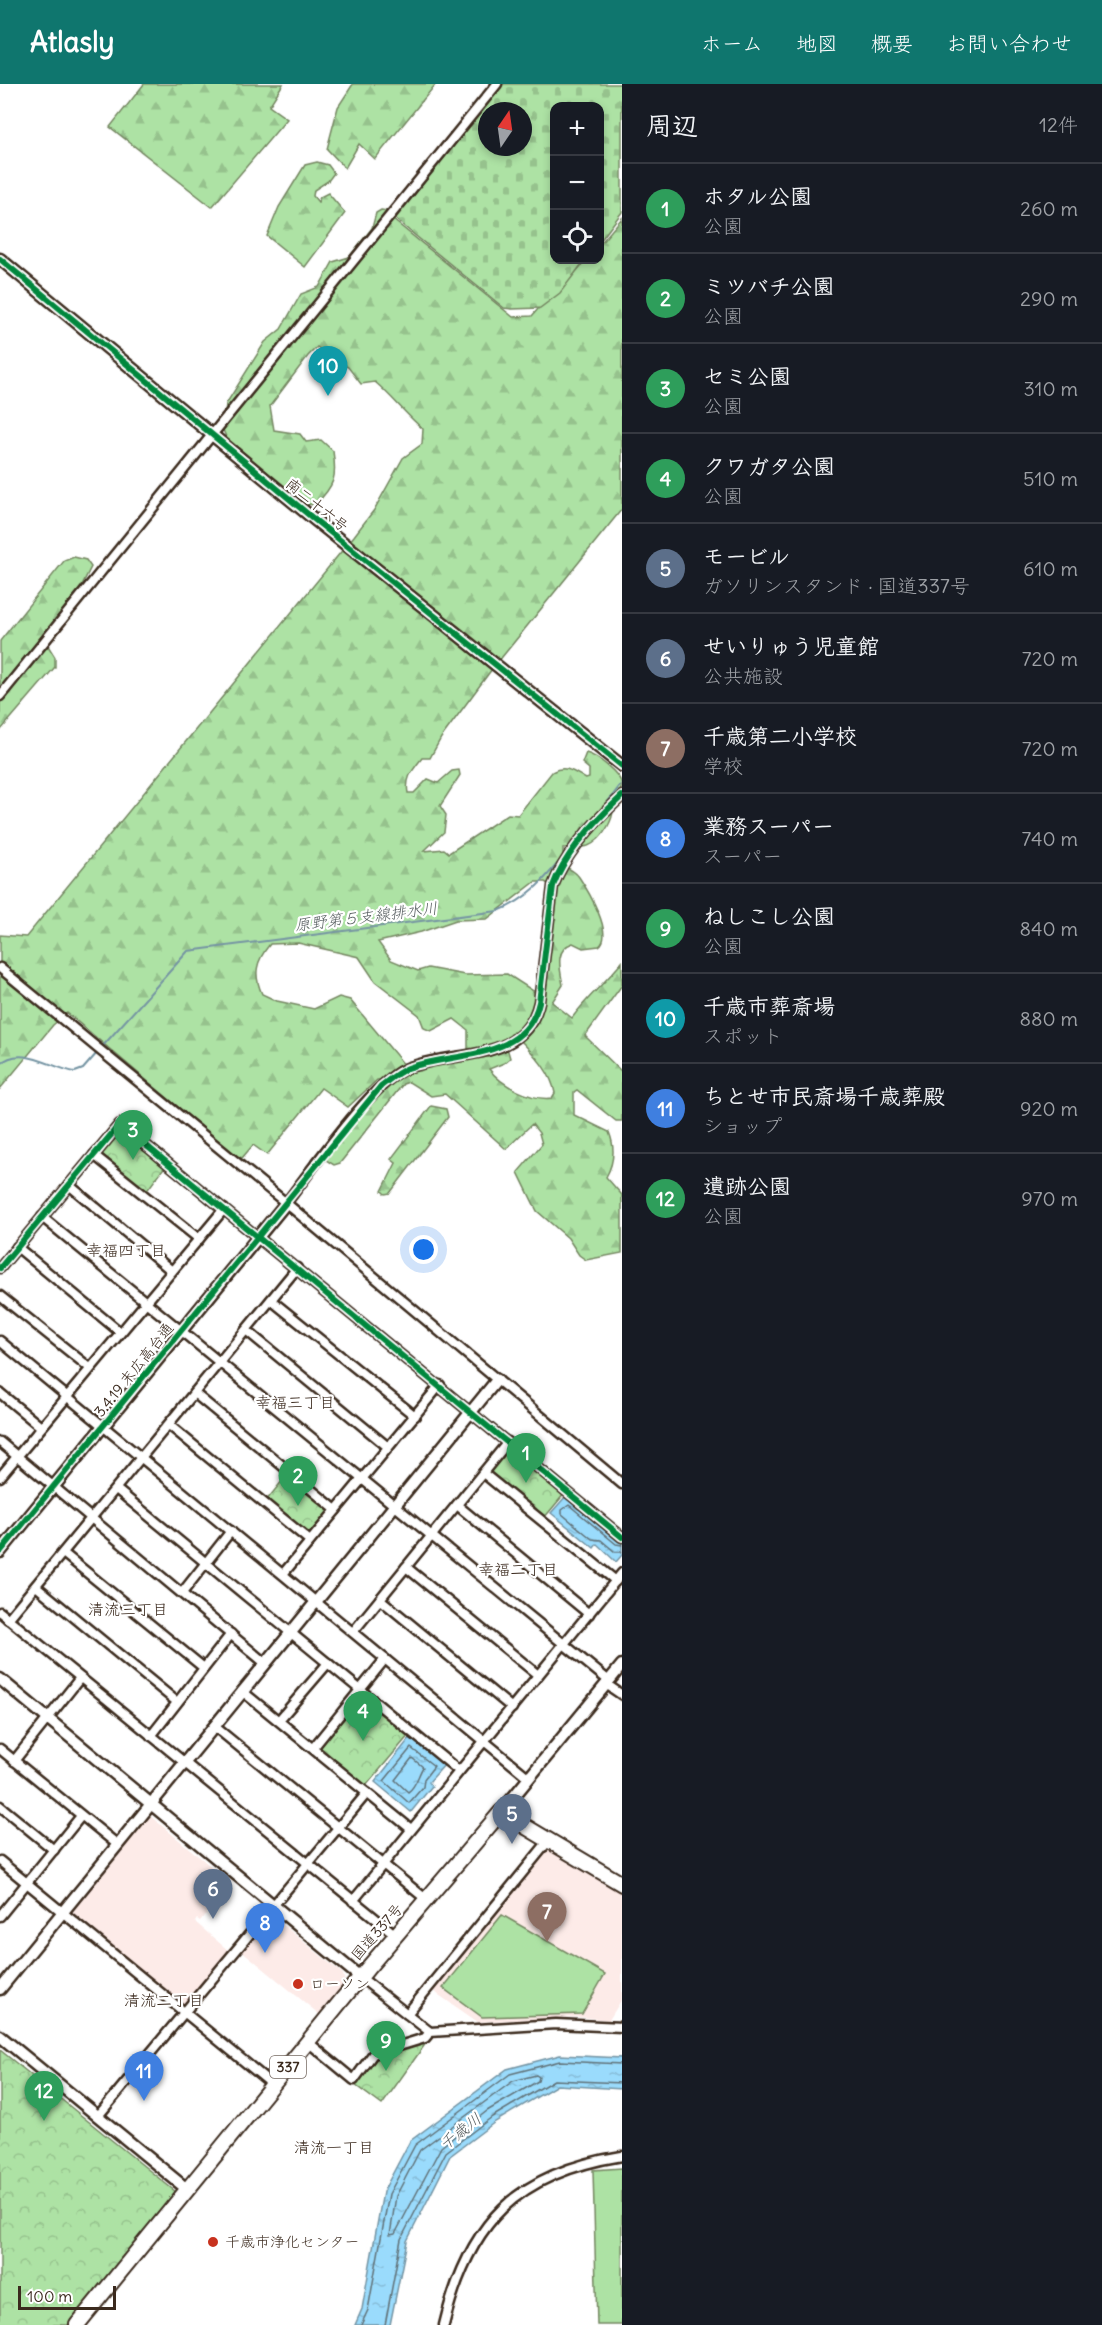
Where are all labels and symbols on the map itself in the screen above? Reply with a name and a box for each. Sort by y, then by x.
north arrow [478,102,532,156]
pin: 10 [308,346,348,396]
street label: 南二十六号 [282,474,352,536]
water label: 原野第５支線排水川 [293,897,439,935]
pin: 3 [114,1110,152,1160]
your location [409,1235,438,1264]
district label: 幸福四丁目 [86,1240,166,1260]
street label: 3.4.19 末広高台通 [90,1319,177,1421]
district label: 幸福三丁目 [255,1392,335,1412]
pin: 1 [506,1434,546,1483]
pin: 2 [278,1456,318,1506]
district label: 幸福二丁目 [478,1559,558,1579]
district label: 清流三丁目 [88,1599,168,1619]
pin: 4 [344,1692,382,1741]
pin: 5 [492,1794,532,1844]
pin: 6 [194,1870,232,1919]
pin: 7 [528,1892,566,1942]
street label: 国道337号 [347,1899,407,1964]
pin: 8 [246,1904,284,1953]
place label: ローソン [310,1974,370,1993]
marker: ローソン [291,1977,305,1991]
district label: 清流二丁目 [124,1990,204,2010]
pin: 9 [366,2022,406,2071]
pin: 11 [124,2052,164,2101]
road number: 337 [270,2056,306,2078]
pin: 12 [24,2072,63,2121]
water label: 千歳川 [435,2108,485,2154]
district label: 清流一丁目 [294,2137,374,2157]
place label: 千歳市浄化センター [225,2232,359,2251]
marker: 千歳市浄化センター [206,2235,220,2249]
scale bar [18,2283,116,2310]

